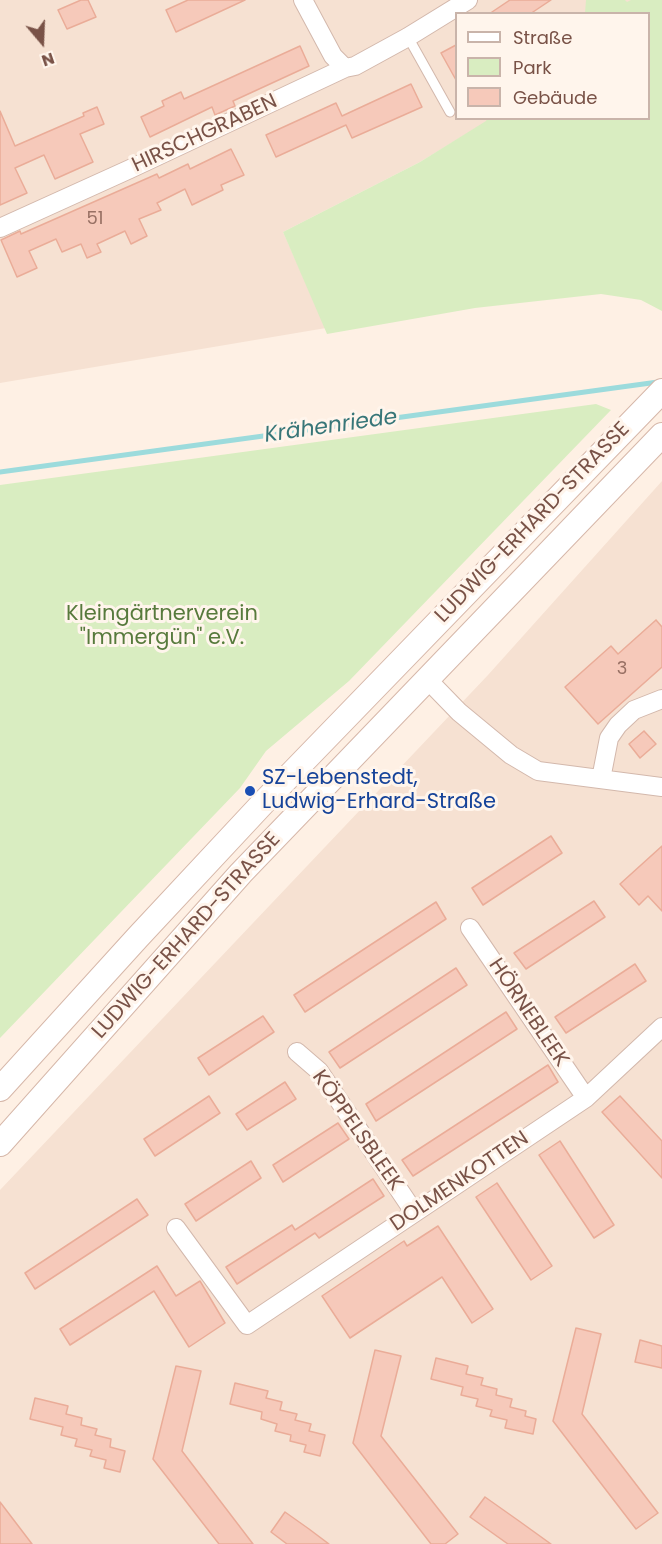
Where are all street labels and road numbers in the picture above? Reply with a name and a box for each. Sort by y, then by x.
street label: HIRSCHGRABEN [128,89,282,179]
street label: LUDWIG-ERHARD-STRASSE [430,417,636,629]
street label: LUDWIG-ERHARD-STRASSE [88,828,286,1044]
street label: HÖRNEBLEEK [482,954,574,1072]
street label: KÖPPELSBLEEK [306,1066,408,1196]
street label: DOLMENKOTTEN [386,1126,534,1238]

